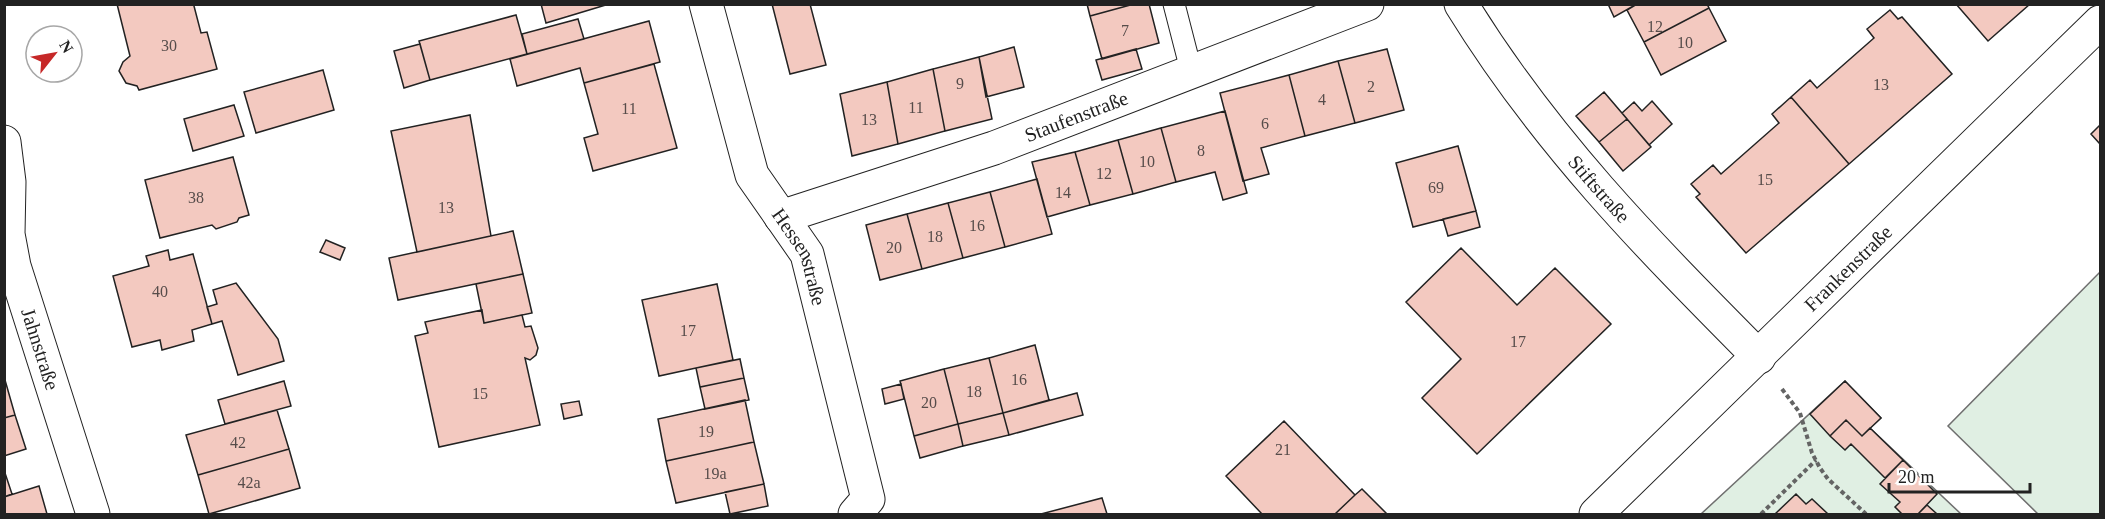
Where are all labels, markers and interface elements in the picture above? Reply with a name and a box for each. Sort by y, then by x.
house number: 12 [1647,18,1663,35]
house number: 7 [1121,22,1129,39]
north arrow [24,24,84,84]
house number: 10 [1677,34,1693,51]
text: N [56,37,77,56]
house number: 30 [161,37,177,54]
house number: 9 [956,75,964,92]
house number: 13 [1873,76,1889,93]
house number: 2 [1367,78,1375,95]
street label: Staufenstraße [1021,86,1131,146]
house number: 4 [1318,91,1326,108]
house number: 11 [908,99,924,116]
house number: 11 [621,100,637,117]
house number: 13 [861,111,877,128]
house number: 6 [1261,115,1269,132]
house number: 8 [1197,142,1205,159]
street label: Stiftstraße [1564,151,1635,227]
house number: 10 [1139,153,1155,170]
house number: 12 [1096,165,1112,182]
house number: 15 [1757,171,1773,188]
house number: 69 [1428,179,1444,196]
house number: 14 [1055,184,1071,201]
house number: 38 [188,189,204,206]
house number: 13 [438,199,454,216]
street label: Hessenstraße [768,204,830,308]
house number: 16 [969,217,985,234]
street label: Frankenstraße [1800,221,1896,316]
house number: 18 [927,228,943,245]
house number: 20 [886,239,902,256]
house number: 40 [152,283,168,300]
street label: Jahnstraße [17,305,64,393]
house number: 17 [680,322,696,339]
house number: 17 [1510,333,1526,350]
house number: 16 [1011,371,1027,388]
house number: 18 [966,383,982,400]
house number: 15 [472,385,488,402]
house number: 20 [921,394,937,411]
house number: 19 [698,423,714,440]
house number: 42 [230,434,246,451]
house number: 21 [1275,441,1291,458]
scale bar [1889,456,2030,494]
house number: 19a [703,465,727,482]
text: 20 m [1898,467,1935,487]
house number: 42a [237,474,261,491]

